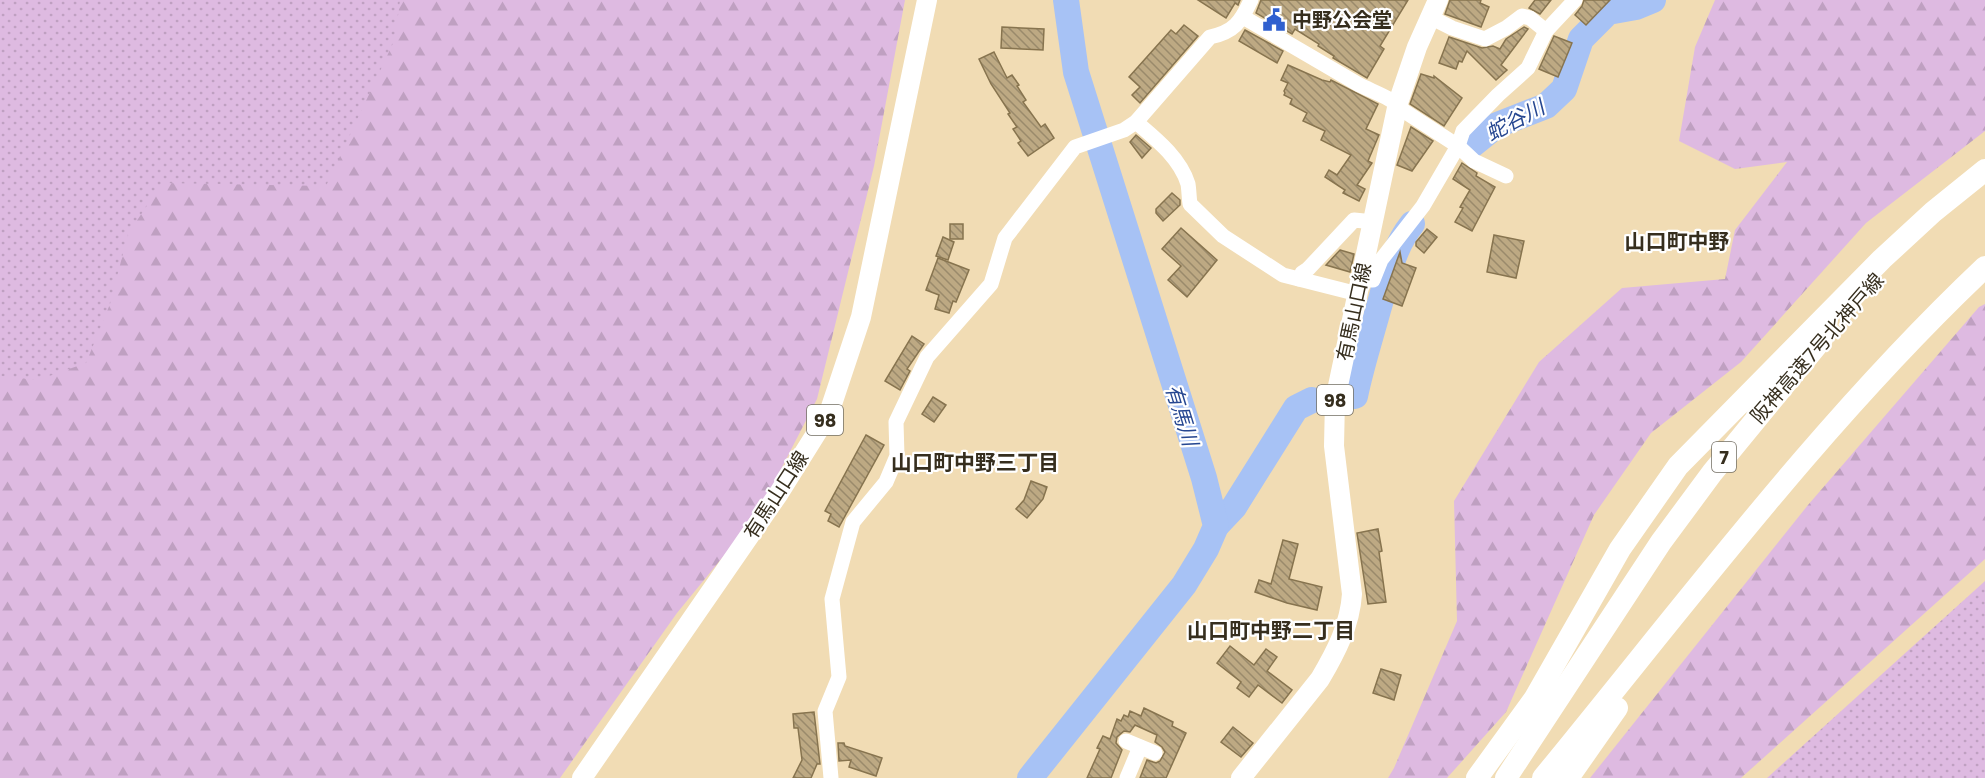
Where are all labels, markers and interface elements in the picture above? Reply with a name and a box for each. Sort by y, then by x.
place label: 中野公会堂 [1292,6,1392,34]
public building icon: 中野公会堂 [1261,7,1287,33]
water label: 蛇谷川 [1480,91,1551,148]
district label: 山口町中野 [1625,227,1730,256]
street label: 有馬山口線 [1330,260,1378,364]
street label: 阪神高速7号北神戸線 [1744,267,1890,429]
water label: 有馬川 [1159,381,1206,451]
road number: 98 [1317,385,1353,415]
road number: 98 [807,405,843,435]
road number: 7 [1712,442,1736,472]
street label: 有馬山口線 [737,445,815,545]
district label: 山口町中野三丁目 [891,448,1059,477]
district label: 山口町中野二丁目 [1187,616,1355,645]

